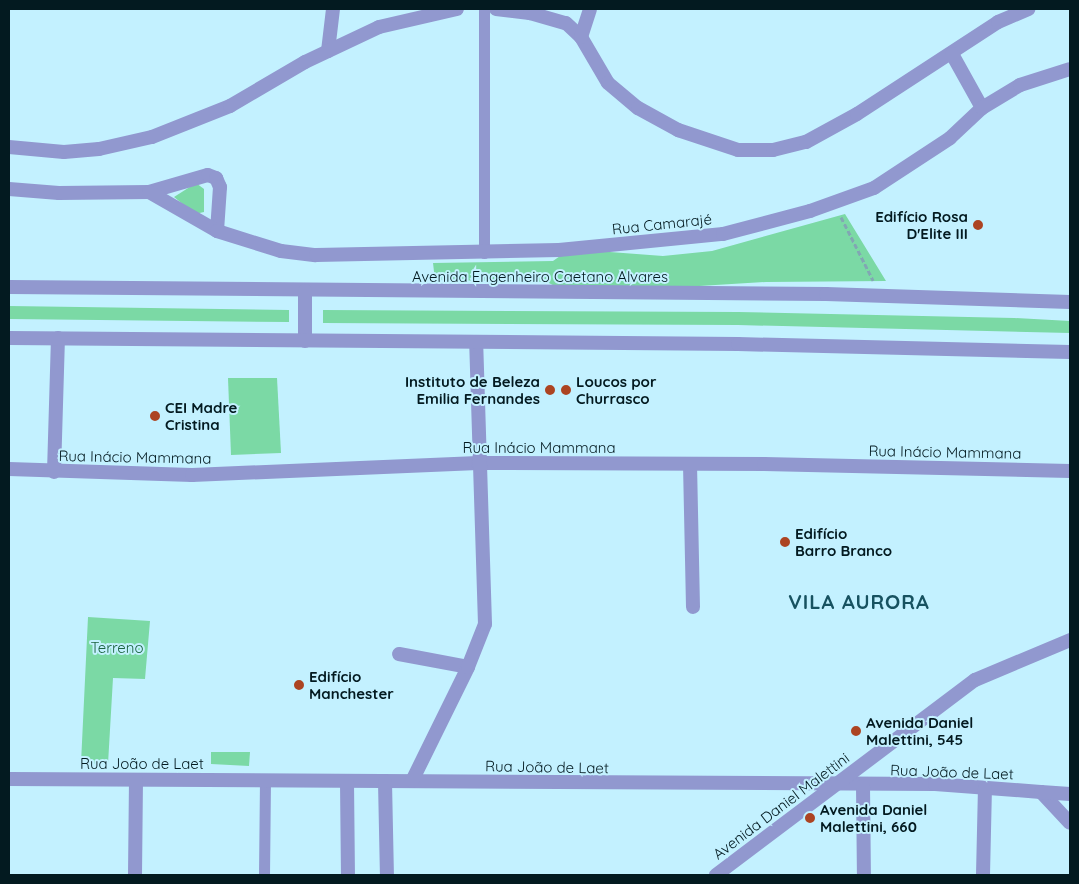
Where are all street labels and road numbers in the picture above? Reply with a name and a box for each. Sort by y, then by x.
street label: Rua Camarajé [611,210,713,238]
street label: Avenida Engenheiro Caetano Alvares [412,268,668,286]
street label: Rua Inácio Mammana [463,439,615,457]
street label: Rua Inácio Mammana [868,442,1022,462]
street label: Rua Inácio Mammana [58,447,212,467]
street label: Avenida Daniel Malettini [709,749,853,863]
street label: Rua João de Laet [80,755,204,773]
street label: Rua João de Laet [485,757,609,777]
street label: Rua João de Laet [890,761,1014,783]

